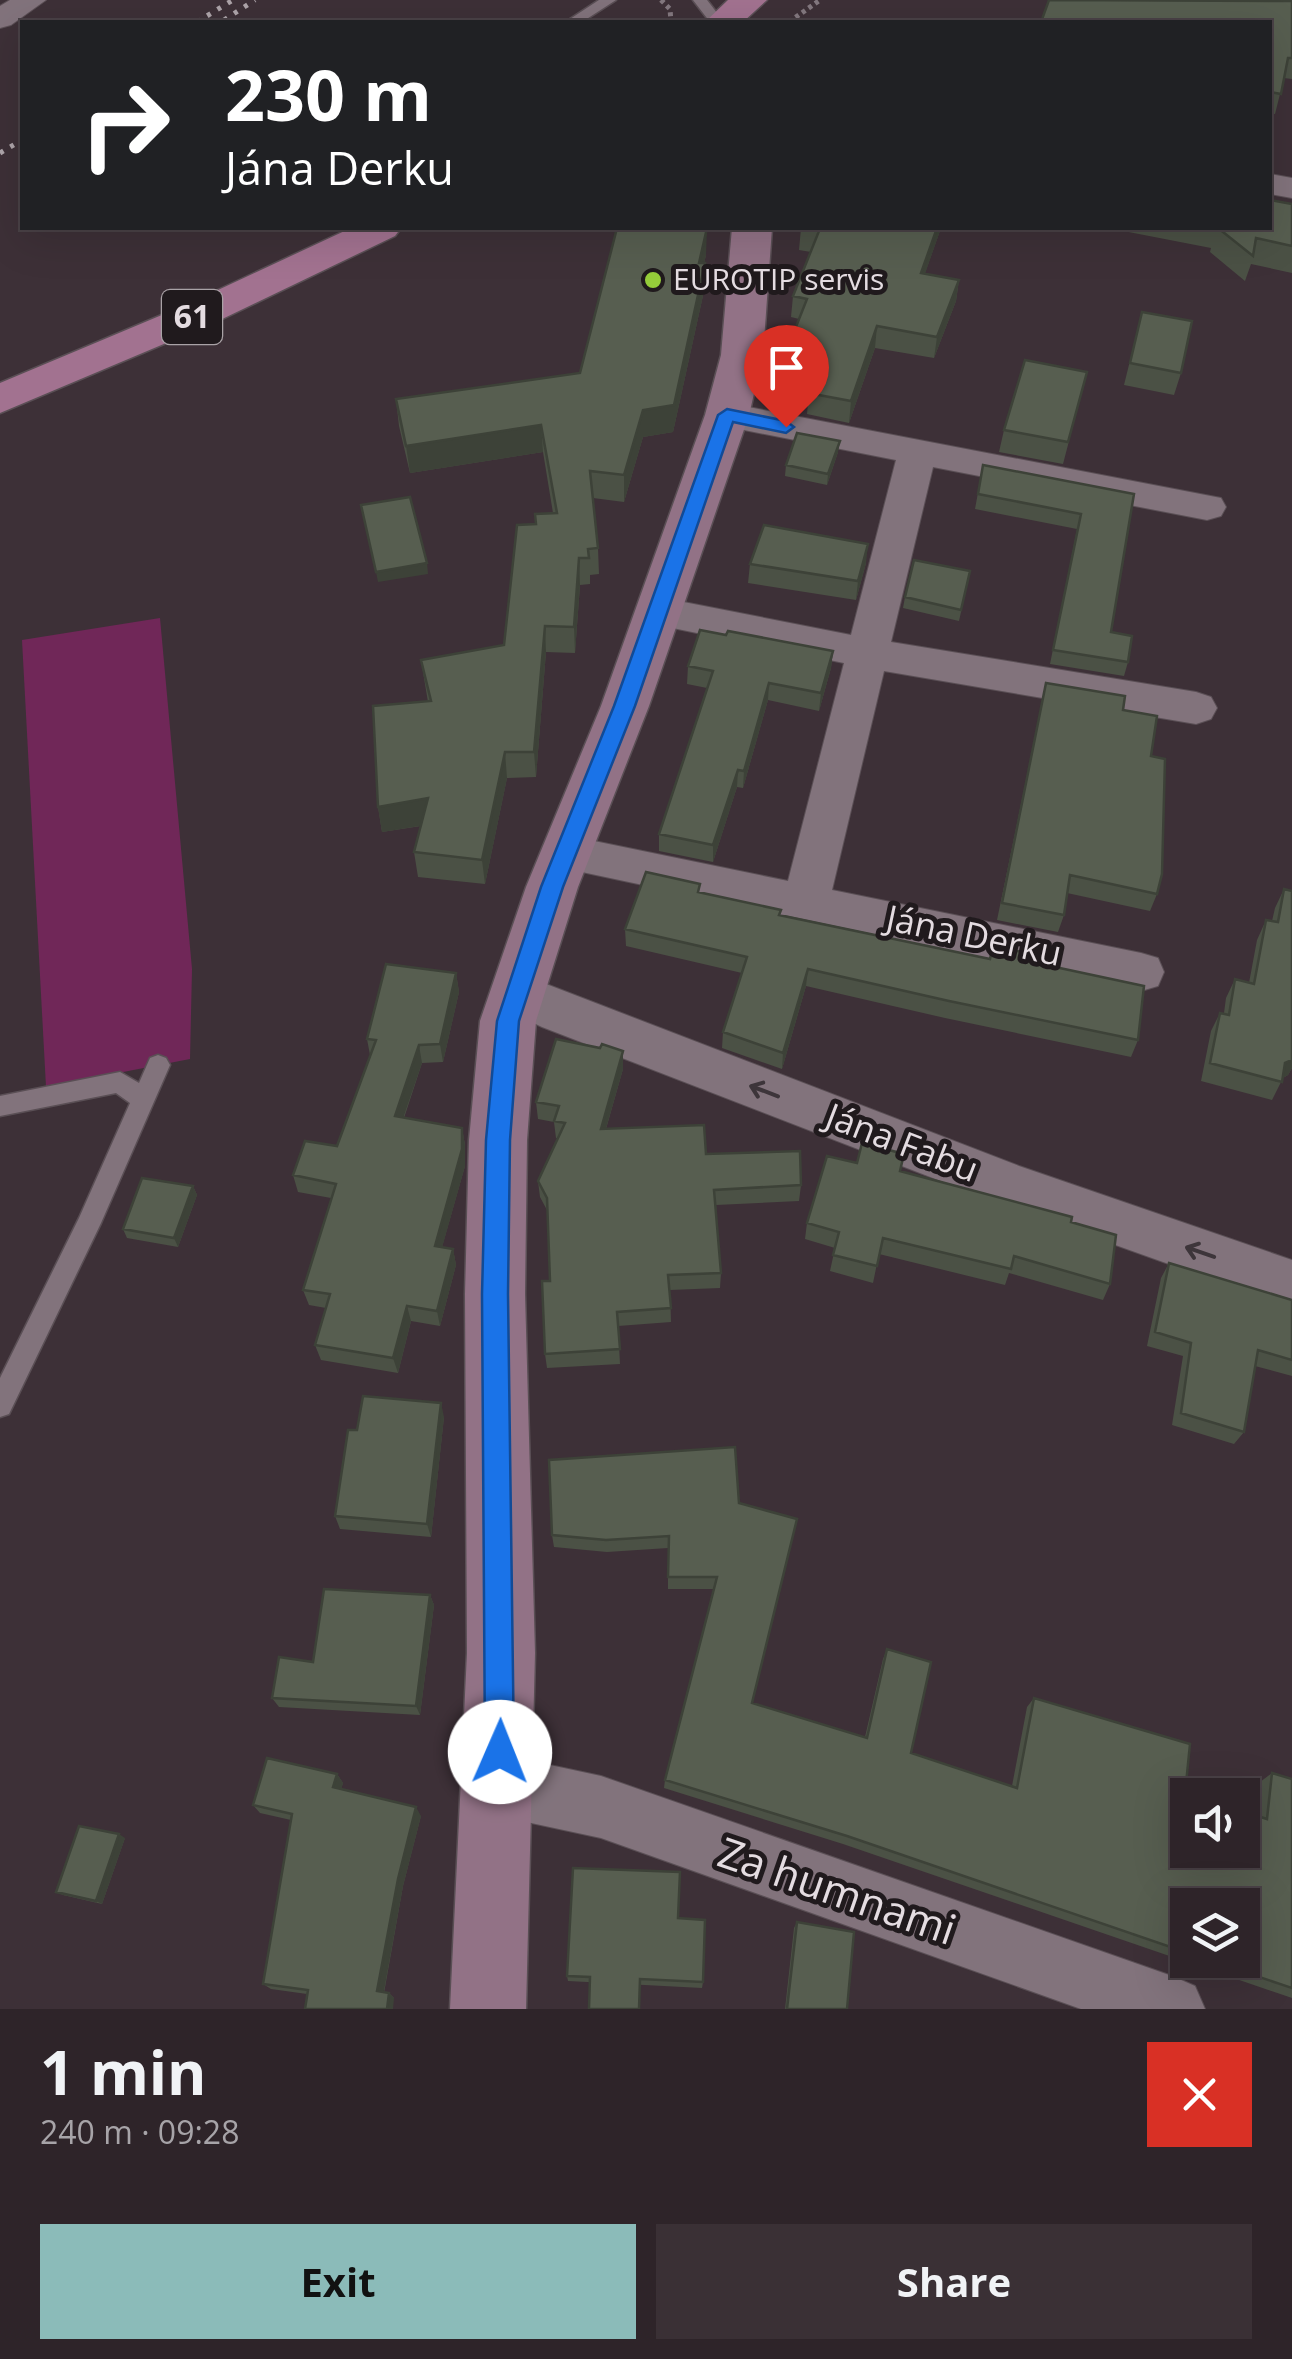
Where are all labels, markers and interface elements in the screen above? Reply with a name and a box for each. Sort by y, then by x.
text: 230 m [225,46,432,142]
icon: right [60,60,190,190]
text: Jána Derku [225,137,454,198]
place label: EUROTIP servis [673,258,884,299]
marker: EUROTIP servis [642,269,664,291]
road number: 61 [162,290,222,344]
pin [744,325,829,428]
icon: arrive [759,340,814,395]
street label: Jána Derku [879,892,1066,976]
one-way arrow [749,1080,780,1098]
street label: Jána Fabu [817,1090,985,1192]
one-way arrow [1186,1242,1217,1260]
position arrow [448,1700,552,1804]
map controls [1170,1778,1260,1978]
button: sound [1170,1778,1260,1868]
street label: Za humnami [711,1822,964,1957]
button: layers [1170,1888,1260,1978]
text: 1 min [40,2031,207,2113]
button: close [1147,2042,1252,2147]
text: 240 m · 09:28 [40,2110,239,2153]
button: Exit [40,2224,636,2339]
button: Share [656,2224,1252,2339]

